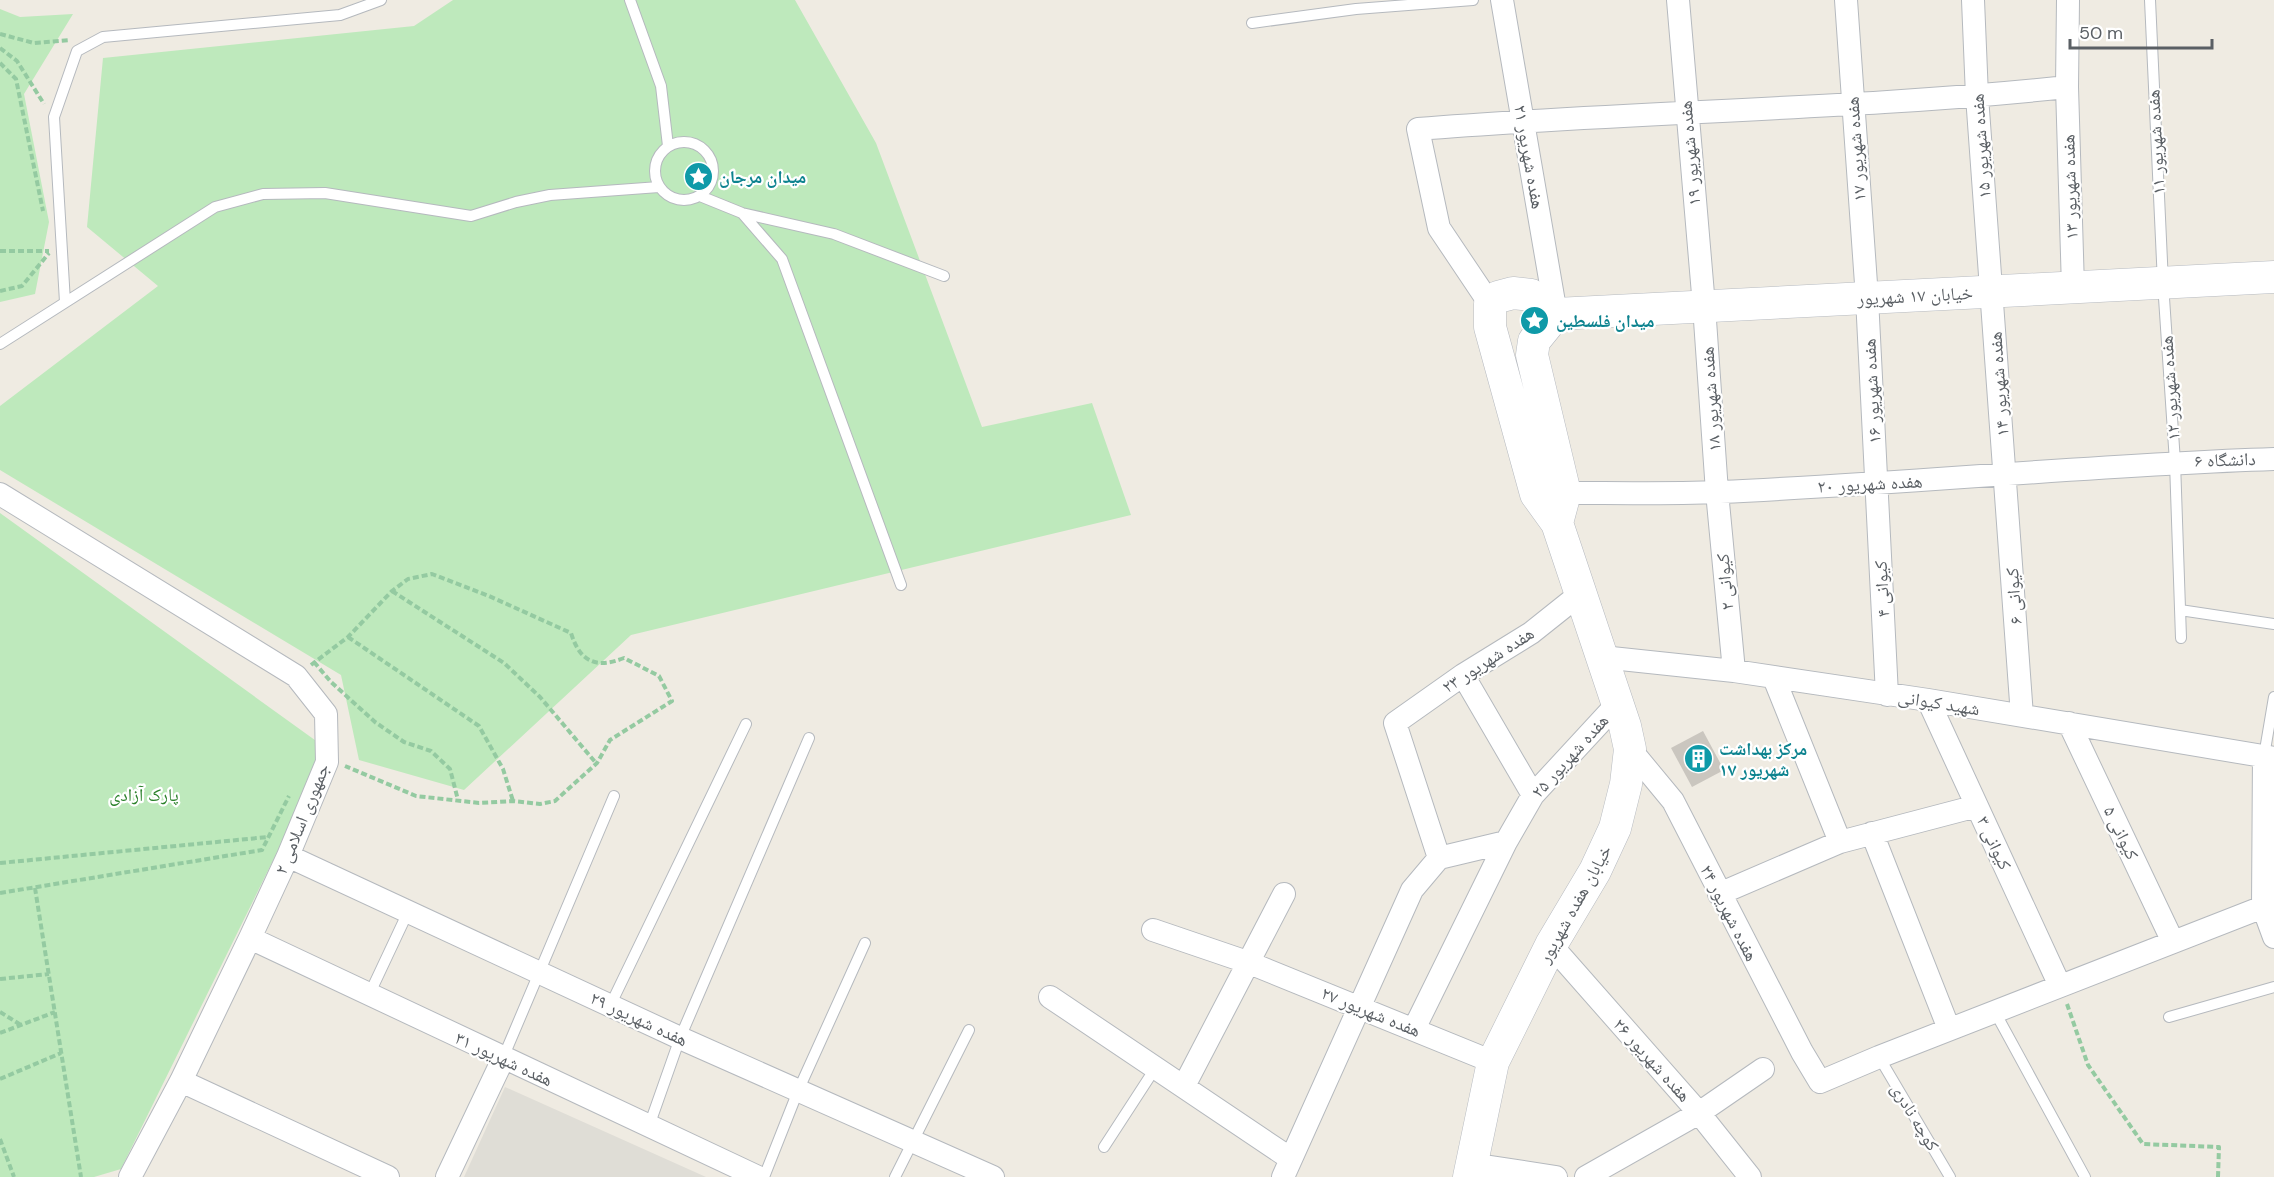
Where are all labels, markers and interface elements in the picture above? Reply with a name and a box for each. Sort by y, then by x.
scale bar [2070,12,2212,50]
text: 50 m [2079,21,2123,45]
street label: هفده شهریور ۱۱ [2141,89,2171,195]
street label: هفده شهریور ۱۵ [1965,93,1997,199]
street label: هفده شهریور ۱۷ [1840,96,1872,202]
street label: هفده شهریور ۱۹ [1673,100,1707,206]
street label: هفده شهریور ۲۱ [1508,103,1550,211]
street label: هفده شهریور ۱۳ [2056,134,2084,240]
place icon: میدان مرجان [682,161,714,193]
place label: میدان مرجان [719,165,806,189]
street label: خیابان ۱۷ شهریور [1856,281,1973,311]
place icon: میدان فلسطین [1519,305,1551,337]
place label: میدان فلسطین [1556,309,1655,333]
street label: هفده شهریور ۱۴ [1983,331,2015,437]
street label: هفده شهریور ۱۲ [2154,335,2186,441]
street label: هفده شهریور ۱۶ [1857,338,1887,444]
street label: هفده شهریور ۱۸ [1695,346,1727,452]
street label: دانشگاه ۶ [2194,447,2256,473]
street label: هفده شهریور ۲۰ [1817,469,1923,499]
street label: کیوانی ۲ [1711,552,1739,611]
street label: کیوانی ۴ [1869,559,1895,618]
street label: کیوانی ۶ [2000,566,2028,625]
street label: هفده شهریور ۲۳ [1437,621,1539,699]
street label: شهید کیوانی [1896,685,1982,721]
street label: هفده شهریور ۲۵ [1526,709,1614,803]
place label: مرکز بهداشت ۱۷ شهریور [1719,737,1807,782]
building icon: مرکز بهداشت ۱۷ شهریور [1682,743,1714,775]
street label: جمهوری اسلامی ۲ [269,760,335,878]
park label: پارک آزادی [109,783,179,807]
street label: کیوانی ۵ [2098,802,2144,864]
street label: کیوانی ۳ [1971,812,2017,874]
street label: خیابان هفده شهریور [1532,841,1617,968]
street label: هفده شهریور ۲۴ [1694,861,1764,965]
street label: هفده شهریور ۲۷ [1318,981,1424,1043]
street label: هفده شهریور ۲۹ [586,986,692,1052]
street label: هفده شهریور ۲۶ [1608,1013,1696,1107]
street label: هفده شهریور ۳۱ [451,1026,557,1092]
street label: کوچه نادری [1885,1079,1945,1156]

